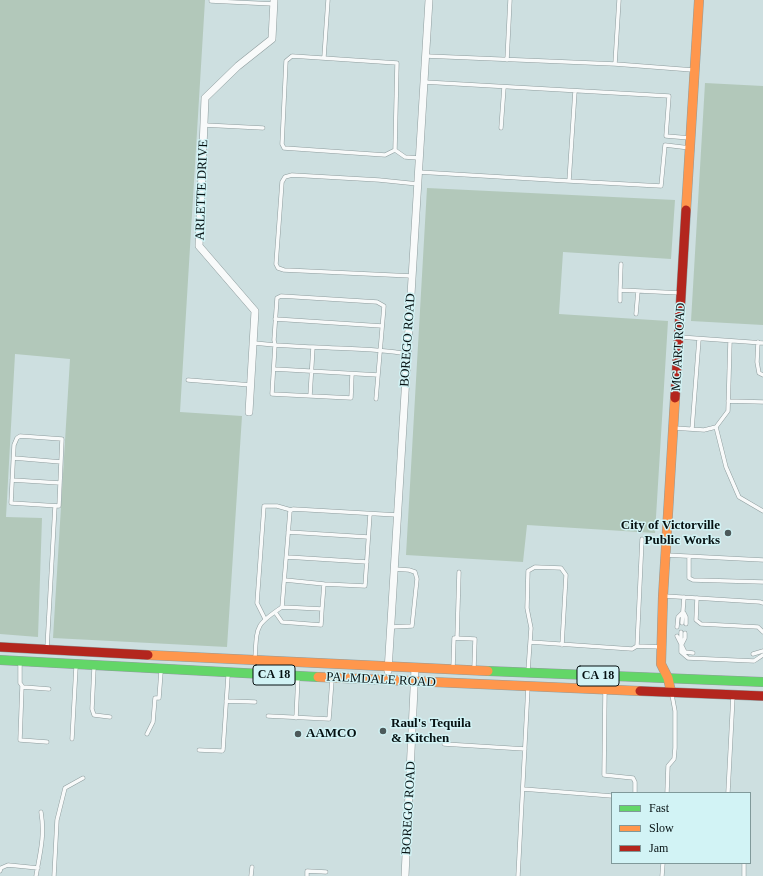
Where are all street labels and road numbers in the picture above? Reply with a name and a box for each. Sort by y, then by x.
street label: ARLETTE DRIVE [192,139,212,241]
street label: BOREGO ROAD [397,293,419,387]
street label: MC ART ROAD [669,302,689,392]
road number: CA 18 [253,665,295,685]
road number: CA 18 [577,666,619,686]
street label: PALMDALE ROAD [326,669,436,691]
street label: BOREGO ROAD [399,761,419,855]

